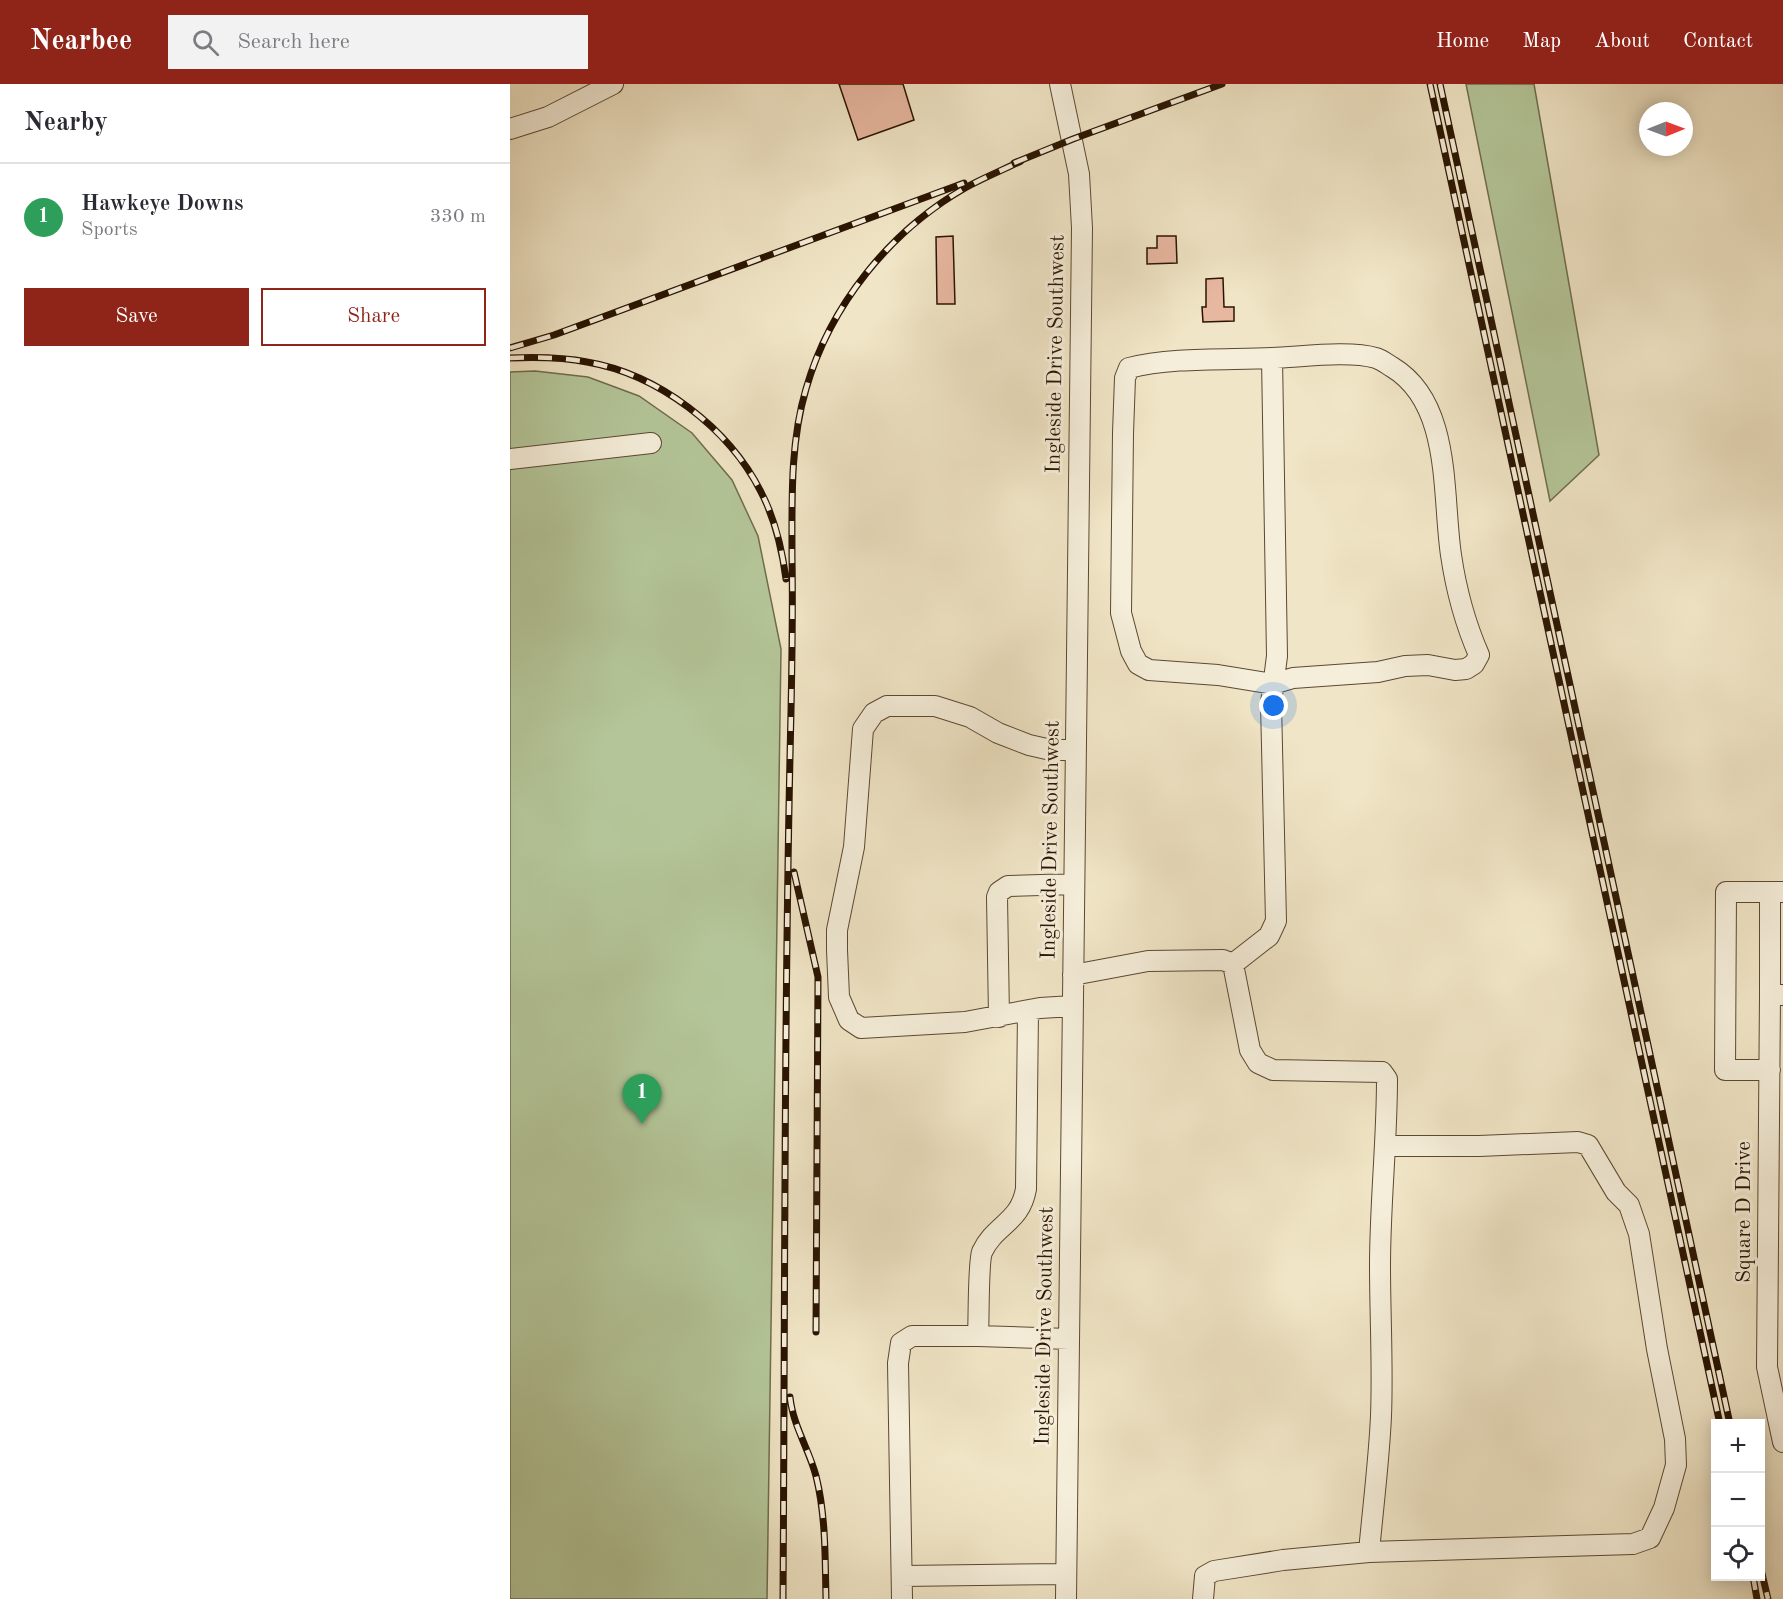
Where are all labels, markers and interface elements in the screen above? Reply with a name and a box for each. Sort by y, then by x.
search box [168,15,588,69]
icon: search [189,26,222,59]
text: Nearbee [30,28,132,56]
text: Search here [237,31,350,53]
text: Home [1436,31,1489,52]
text: Map [1522,31,1561,52]
text: About [1594,31,1650,52]
text: Contact [1683,31,1753,52]
north arrow [1639,102,1693,156]
text: Nearby [24,110,108,136]
text: Hawkeye Downs [81,193,243,215]
text: 1 [38,207,49,227]
text: 330 m [430,207,486,227]
text: Sports [81,220,138,240]
street label: Ingleside Drive Southwest [1043,234,1069,474]
button: Save [24,288,249,346]
button: Share [261,288,486,346]
your location [1259,691,1288,720]
street label: Ingleside Drive Southwest [1038,720,1064,960]
pin: 1 [622,1074,662,1124]
street label: Square D Drive [1734,1141,1755,1283]
street label: Ingleside Drive Southwest [1032,1206,1058,1446]
map controls [1711,1419,1765,1581]
button: + [1711,1419,1765,1473]
button: − [1711,1473,1765,1527]
button: locate [1711,1527,1765,1581]

